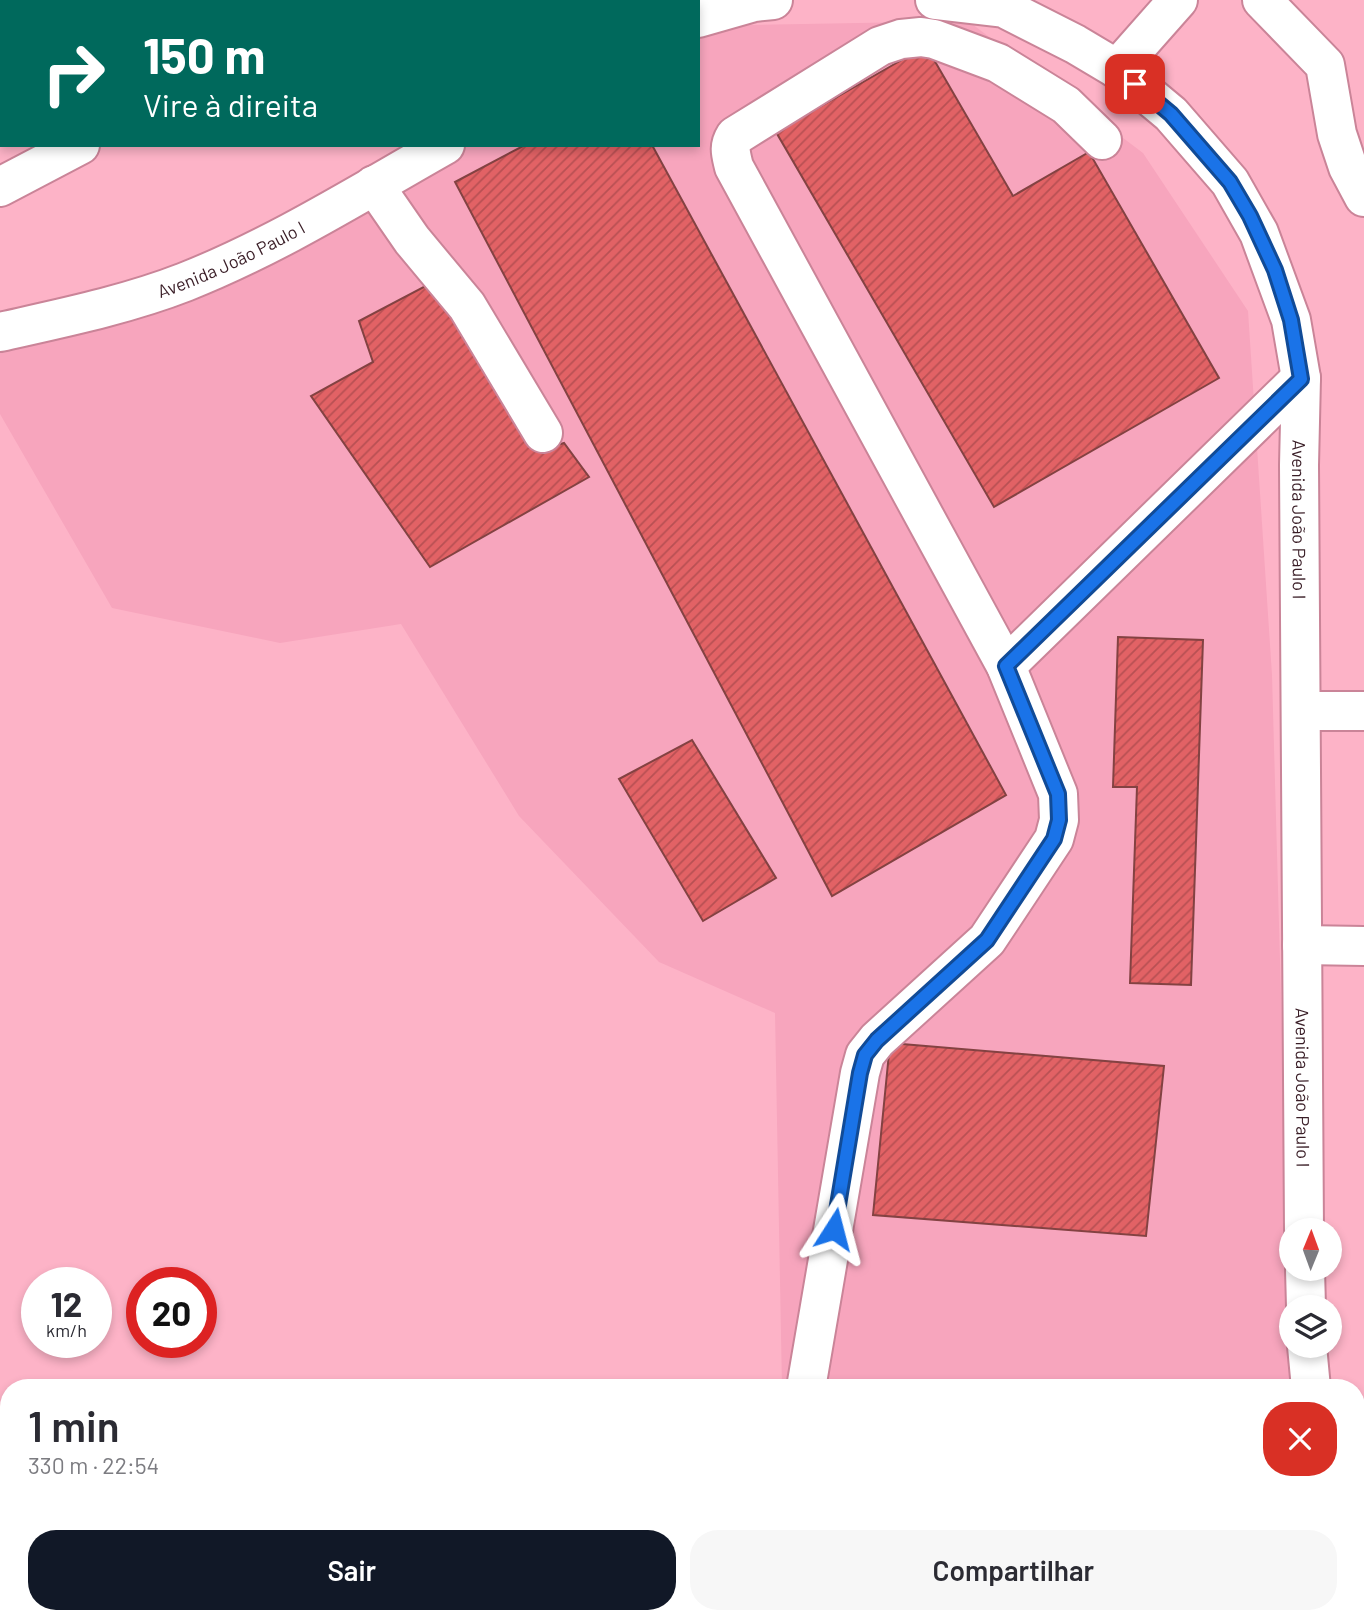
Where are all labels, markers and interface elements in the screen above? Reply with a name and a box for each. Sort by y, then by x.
text: 150 m [143,25,265,84]
icon: right [28,28,119,119]
pin [1105,54,1165,114]
icon: arrive [1116,65,1154,103]
text: Vire à direita [143,85,318,123]
street label: Avenida João Paulo I [154,216,308,302]
street label: Avenida João Paulo I [1288,439,1311,599]
street label: Avenida João Paulo I [1292,1008,1315,1167]
position arrow [797,1192,871,1266]
north arrow [1279,1218,1342,1281]
map controls [1279,1218,1342,1358]
speed limit sign: 20 [126,1267,217,1358]
text: 12 [50,1282,82,1324]
button: layers [1279,1295,1342,1358]
text: km/h [46,1319,87,1341]
text: 1 min [28,1400,120,1450]
button: close [1263,1402,1337,1476]
text: 330 m · 22:54 [28,1451,159,1479]
button: Sair [28,1530,676,1610]
button: Compartilhar [690,1530,1337,1610]

